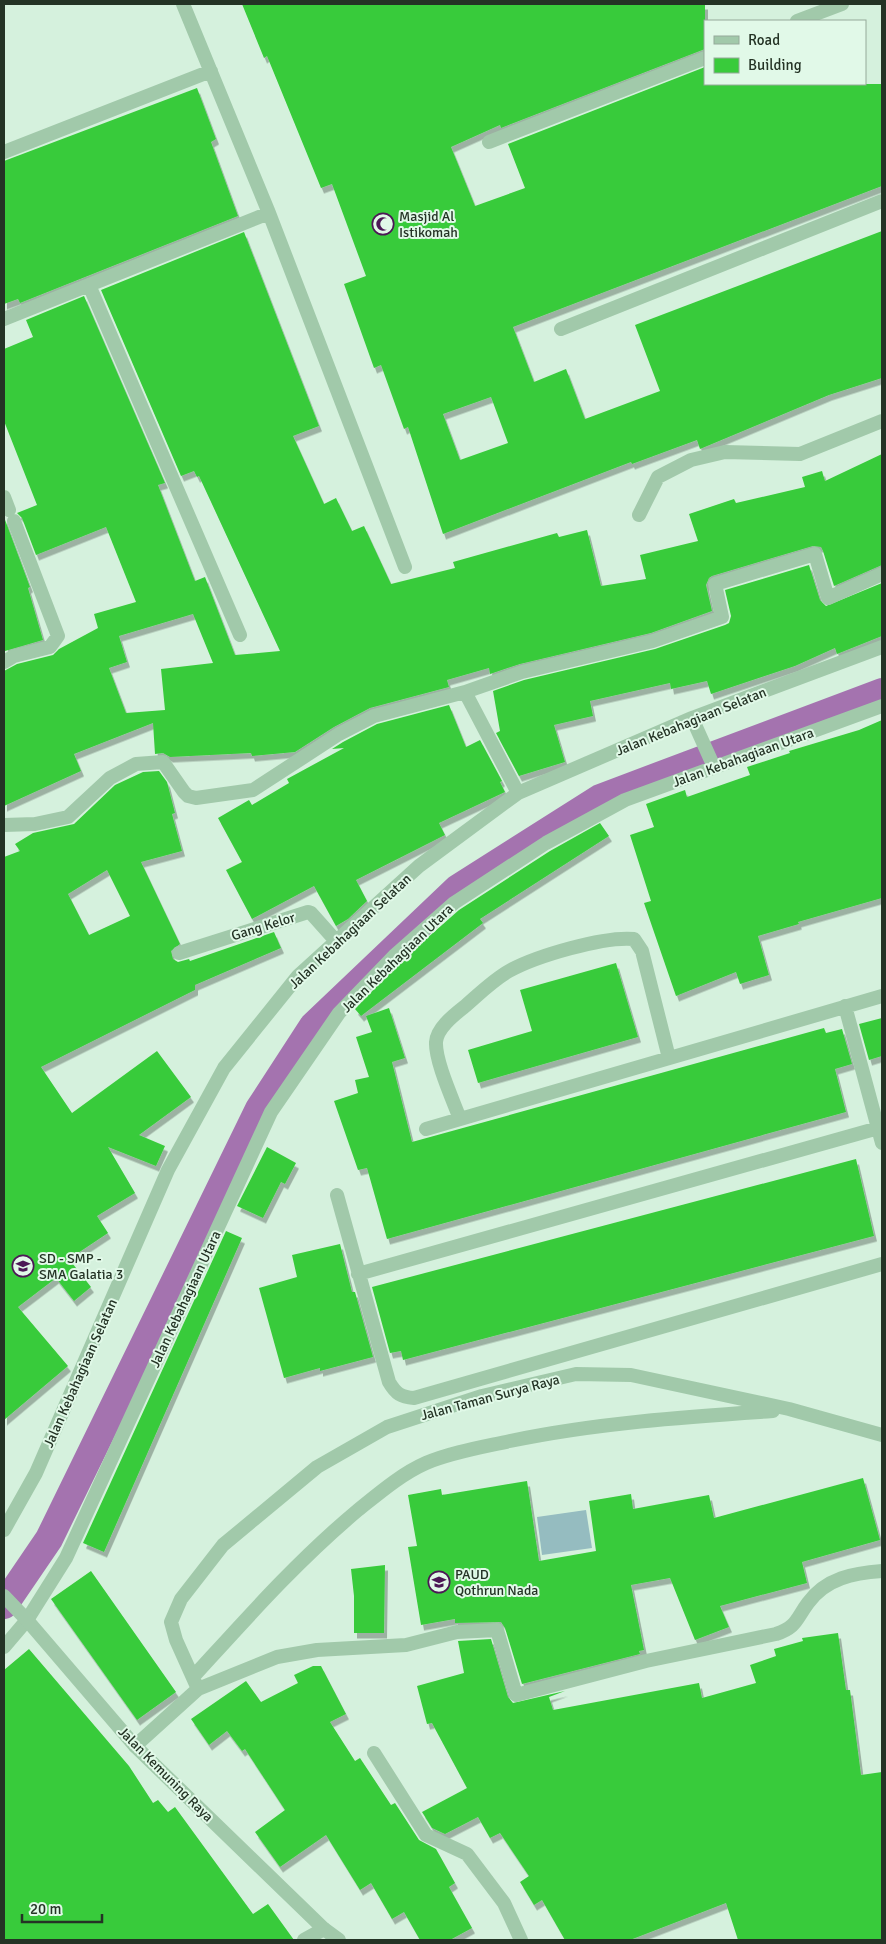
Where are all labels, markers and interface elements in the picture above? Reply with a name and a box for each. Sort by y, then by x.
legend [704,20,866,85]
text: Road [748,31,780,49]
text: Building [748,56,802,74]
place label: Masjid Al Istikomah [399,208,458,241]
mosque icon: Masjid Al Istikomah [371,212,395,236]
street label: Jalan Kebahagiaan Selatan [613,683,769,759]
street label: Jalan Kebahagiaan Utara [670,724,816,791]
street label: Jalan Kebahagiaan Selatan [286,870,415,992]
street label: Jalan Kebahagiaan Utara [338,901,457,1016]
street label: Gang Kelor [229,908,298,944]
street label: Jalan Kebahagiaan Utara [146,1228,225,1370]
place label: SD - SMP - SMA Galatia 3 [39,1250,123,1283]
school or university icon: SD - SMP - SMA Galatia 3 [11,1254,35,1278]
street label: Jalan Kebahagiaan Selatan [40,1296,121,1450]
street label: Jalan Taman Surya Raya [419,1371,561,1424]
place label: PAUD Qothrun Nada [455,1566,538,1599]
school or university icon: PAUD Qothrun Nada [427,1570,451,1594]
street label: Jalan Kemuning Raya [115,1723,217,1825]
scale bar [22,1892,102,1924]
text: 20 m [30,1900,61,1918]

